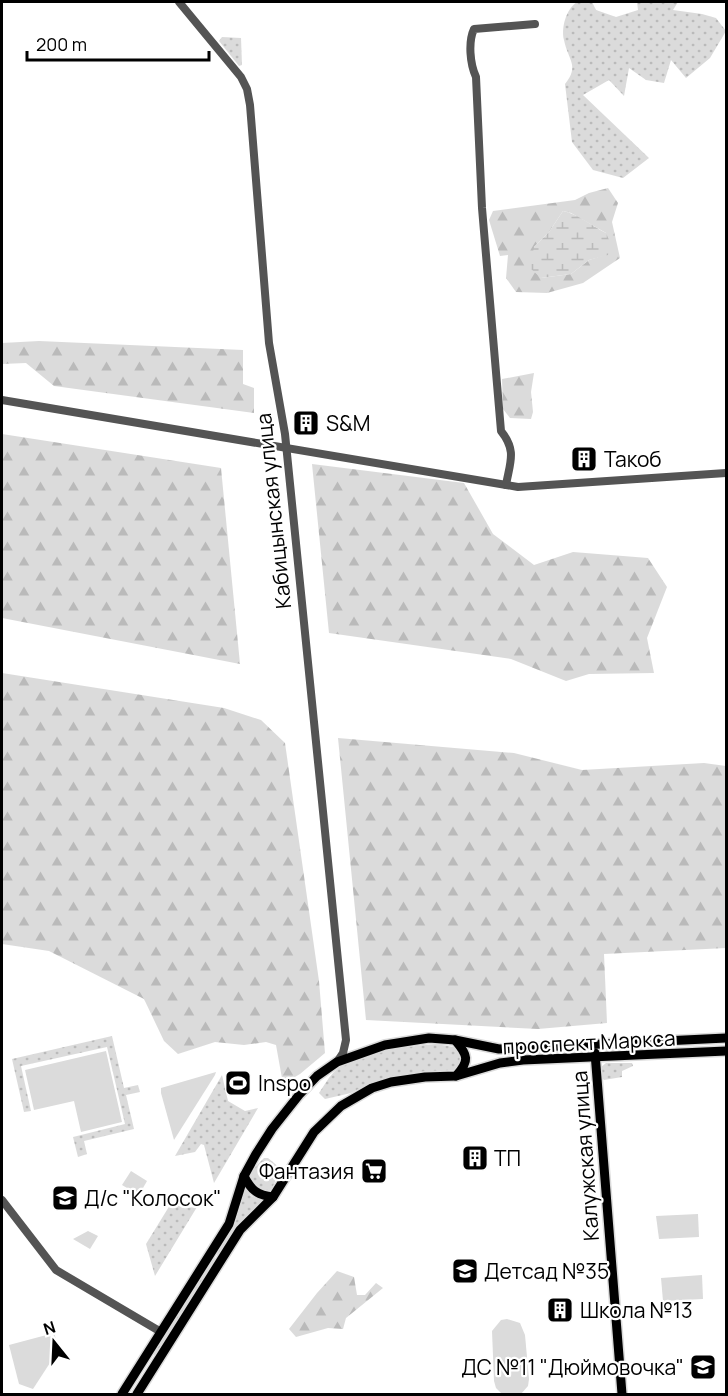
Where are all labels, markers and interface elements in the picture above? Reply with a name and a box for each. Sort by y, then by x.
scale bar [27,24,208,62]
text: 200 m [36,32,87,56]
building icon: S&M [291,408,321,438]
place label: S&M [326,409,370,437]
street label: Кабицынская улица [249,412,297,610]
building icon: Такоб [569,444,599,474]
place label: Такоб [604,445,662,473]
street label: проспект Маркса [502,1023,676,1061]
sports icon: Inspo [223,1068,253,1098]
place label: Inspo [258,1069,311,1097]
street label: Калужская улица [565,1070,605,1242]
building icon: ТП [460,1143,490,1173]
place label: ТП [494,1144,521,1172]
supermarket icon: Фантазия [359,1156,389,1186]
place label: Фантазия [259,1157,354,1185]
school or university icon: Д/с "Колосок" [50,1183,80,1213]
place label: Д/с "Колосок" [84,1184,222,1212]
school or university icon: Детсад №35 [450,1256,480,1286]
place label: Детсад №35 [484,1257,609,1285]
building icon: Школа №13 [545,1295,575,1325]
place label: Школа №13 [580,1296,693,1324]
north arrow [24,1312,84,1372]
text: N [40,1315,58,1340]
school or university icon: ДС №11 "Дюймовочка" [688,1352,718,1382]
place label: ДС №11 "Дюймовочка" [461,1353,684,1381]

